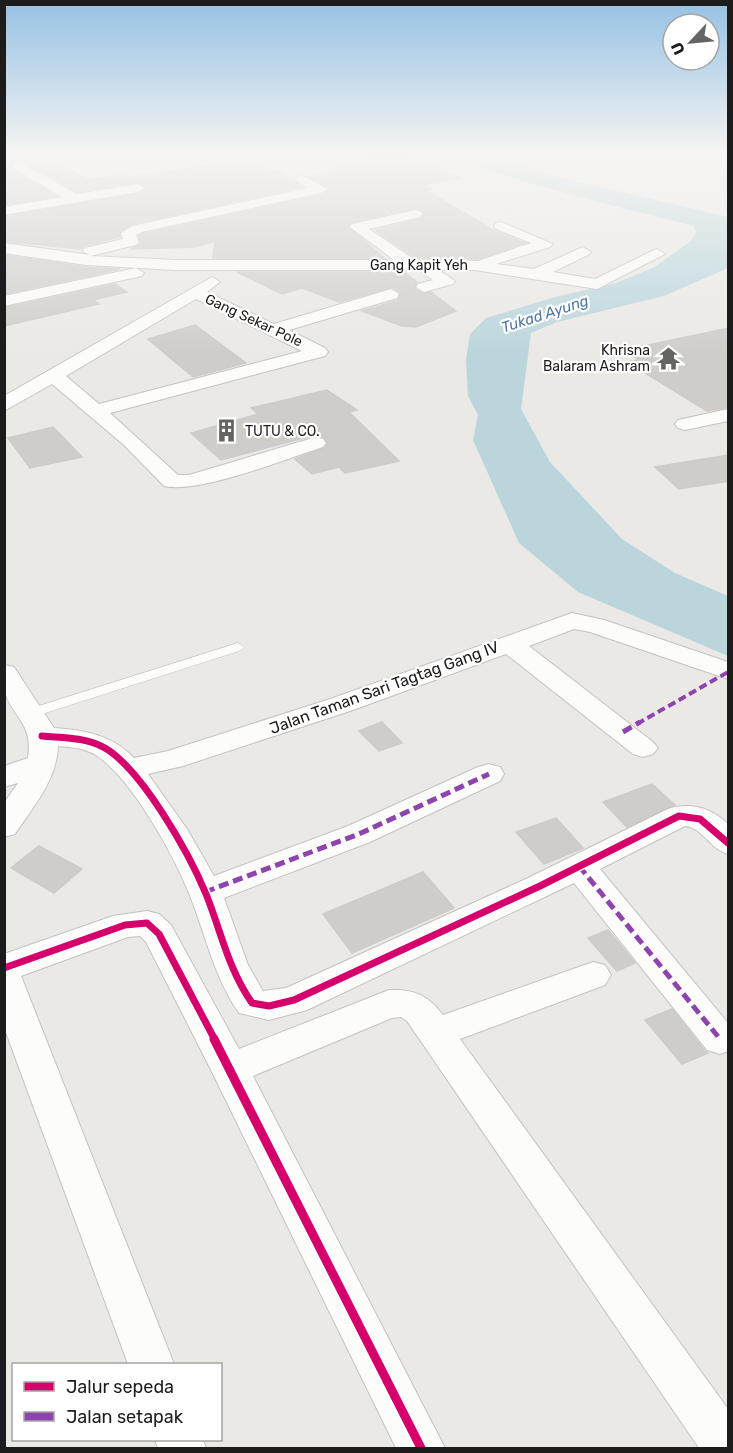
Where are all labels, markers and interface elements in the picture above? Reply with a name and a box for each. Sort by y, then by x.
north arrow [661,12,721,72]
text: U [667,39,689,58]
street label: Gang Kapit Yeh [370,257,468,274]
street label: Gang Sekar Pole [202,290,305,351]
water label: Tukad Ayung [499,291,591,337]
place label: Khrisna Balaram Ashram [543,342,650,375]
temple icon: Khrisna Balaram Ashram [655,345,681,371]
building icon: TUTU & CO. [214,418,240,444]
place label: TUTU & CO. [245,423,320,440]
street label: Jalan Taman Sari Tagtag Gang IV [267,637,502,738]
legend [12,1363,222,1441]
text: Jalur sepeda [66,1376,174,1398]
text: Jalan setapak [66,1406,184,1428]

